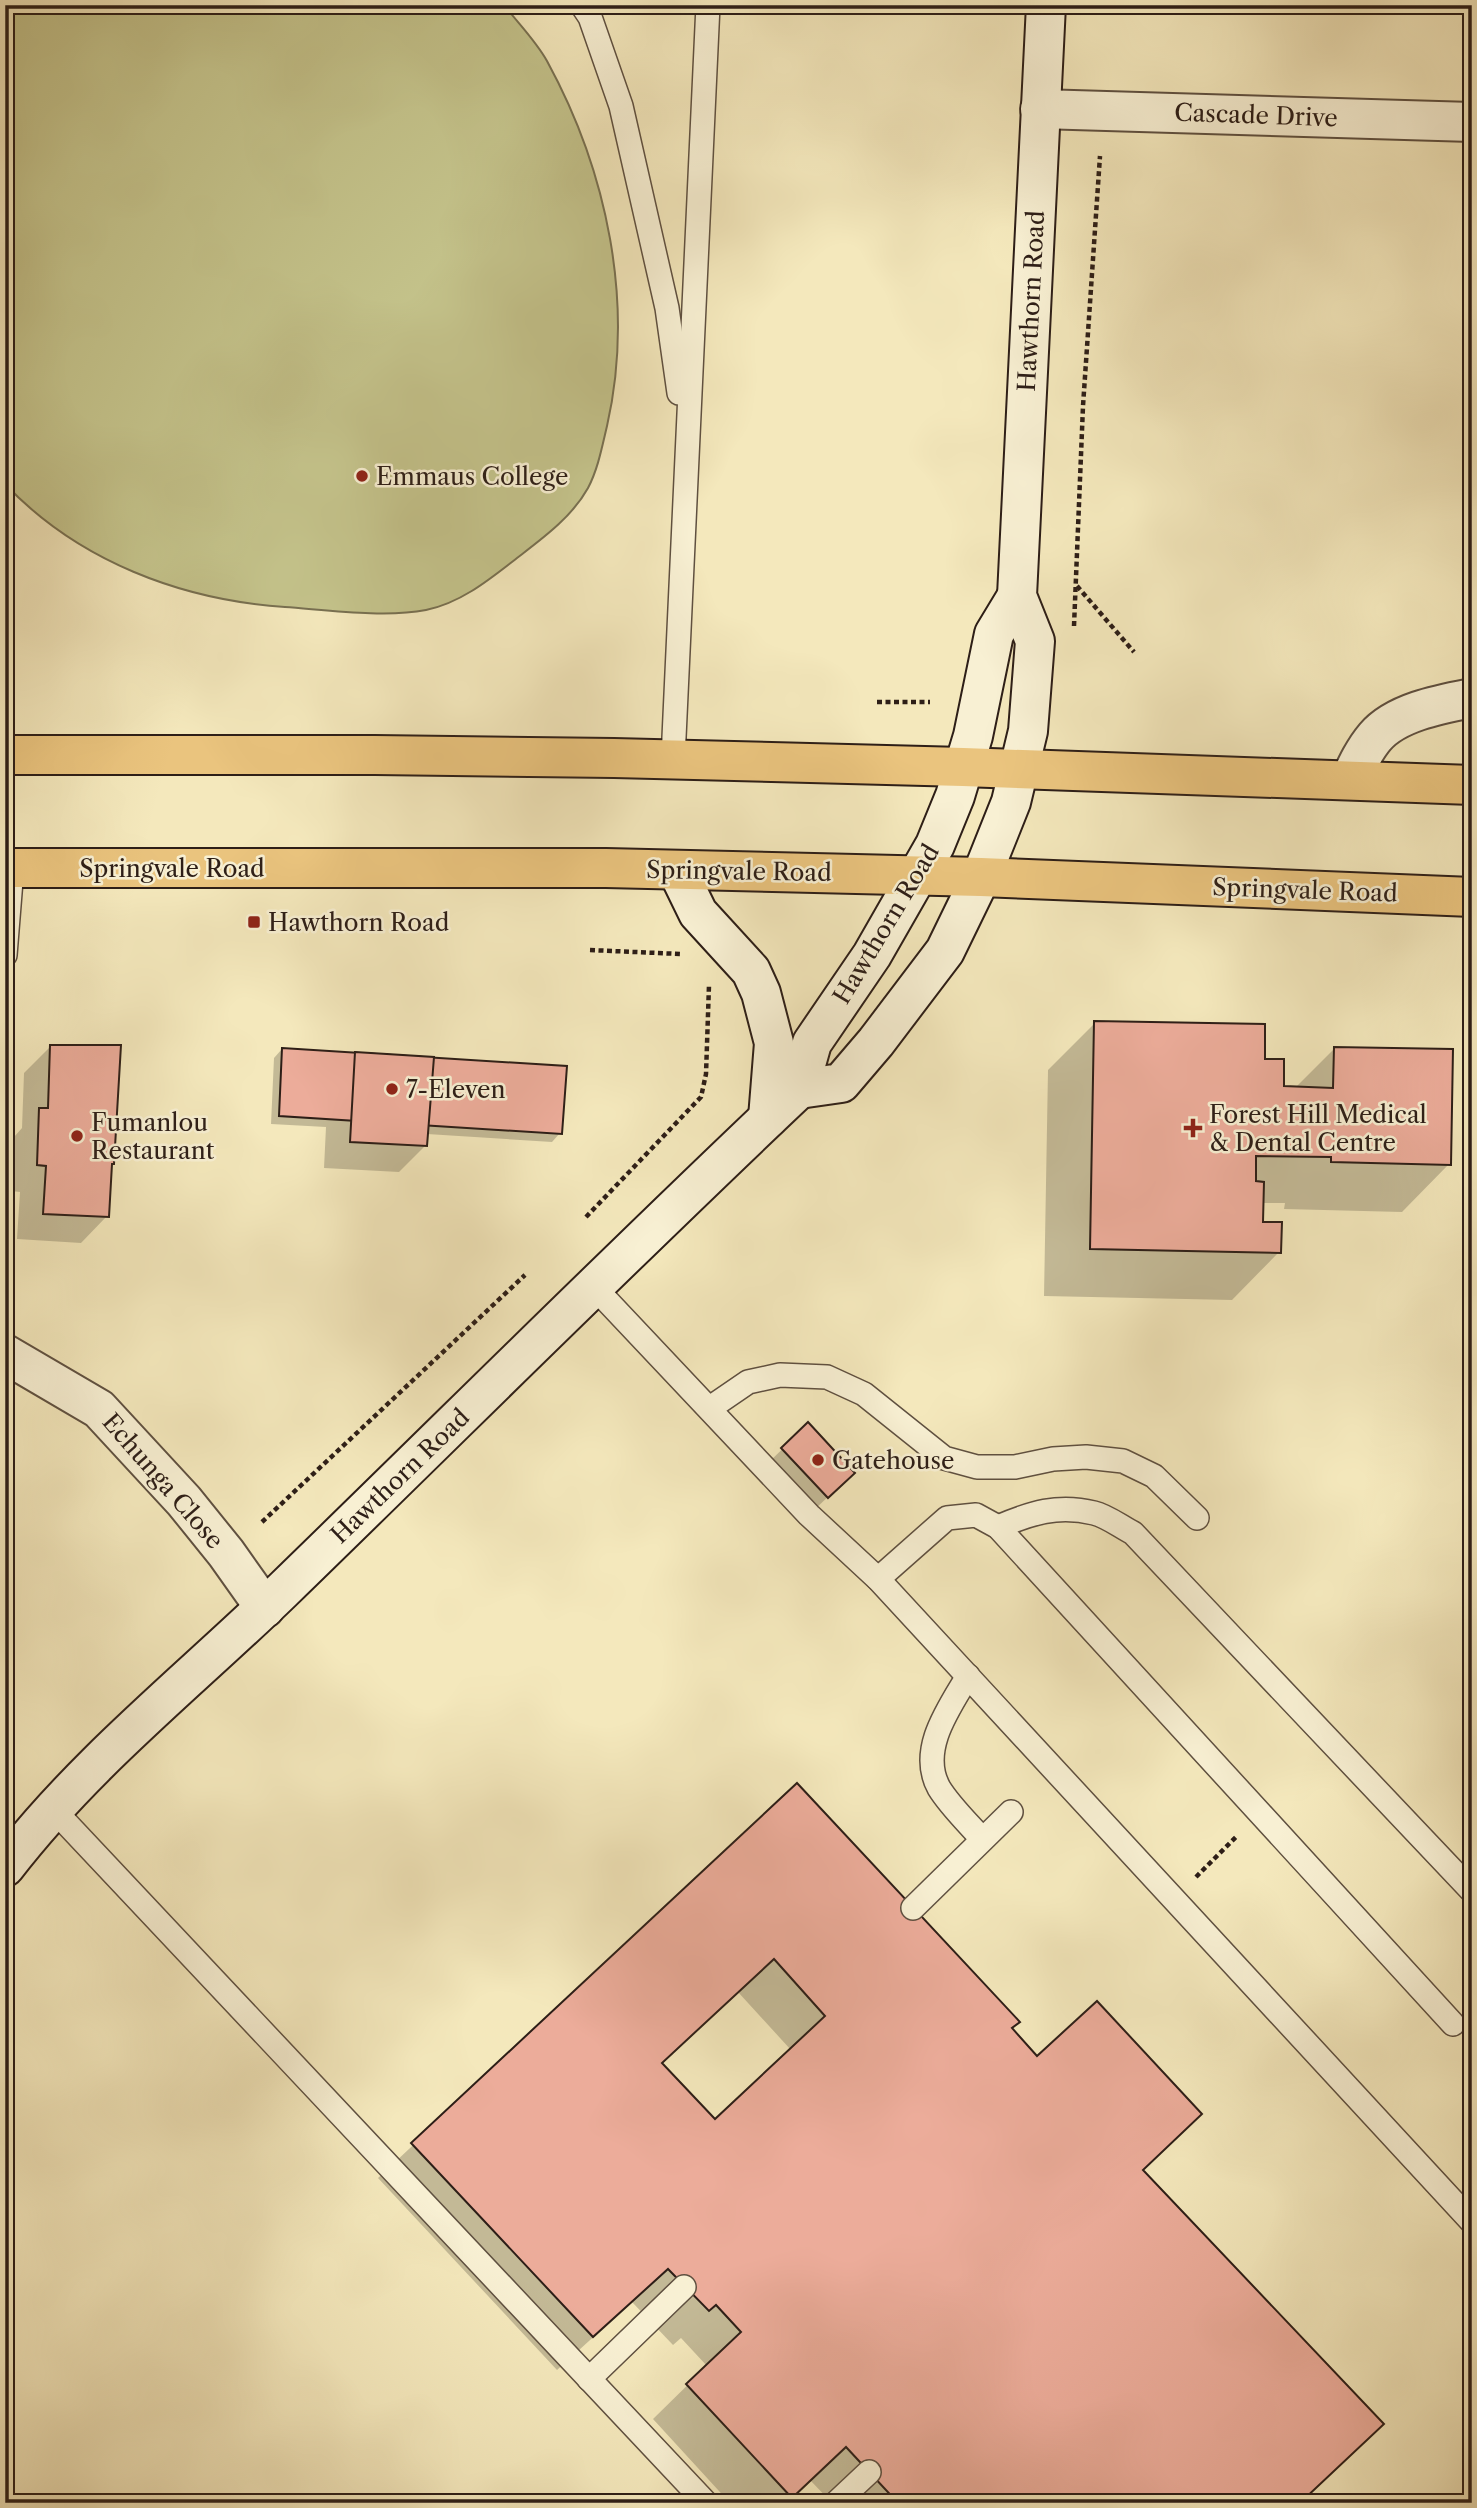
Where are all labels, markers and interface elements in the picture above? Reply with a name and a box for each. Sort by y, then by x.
street label: Cascade Drive [1174,98,1338,132]
street label: Hawthorn Road [1012,209,1050,392]
place label: Emmaus College [376,462,568,491]
marker: Emmaus College [354,468,370,484]
street label: Hawthorn Road [827,838,945,1009]
street label: Springvale Road [79,854,265,883]
street label: Springvale Road [646,855,832,887]
street label: Springvale Road [1212,872,1399,908]
place label: Hawthorn Road [268,908,450,937]
marker: Hawthorn Road [246,914,262,930]
place label: 7-Eleven [406,1075,505,1104]
marker: 7-Eleven [384,1081,400,1097]
place label: Forest Hill Medical & Dental Centre [1209,1100,1427,1157]
place label: Fumanlou Restaurant [91,1108,215,1165]
marker: Forest Hill Medical & Dental Centre [1183,1118,1203,1138]
marker: Fumanlou Restaurant [69,1128,85,1144]
street label: Hawthorn Road [325,1402,476,1549]
street label: Echunga Close [96,1408,230,1554]
place label: Gatehouse [832,1446,954,1475]
marker: Gatehouse [810,1452,826,1468]

